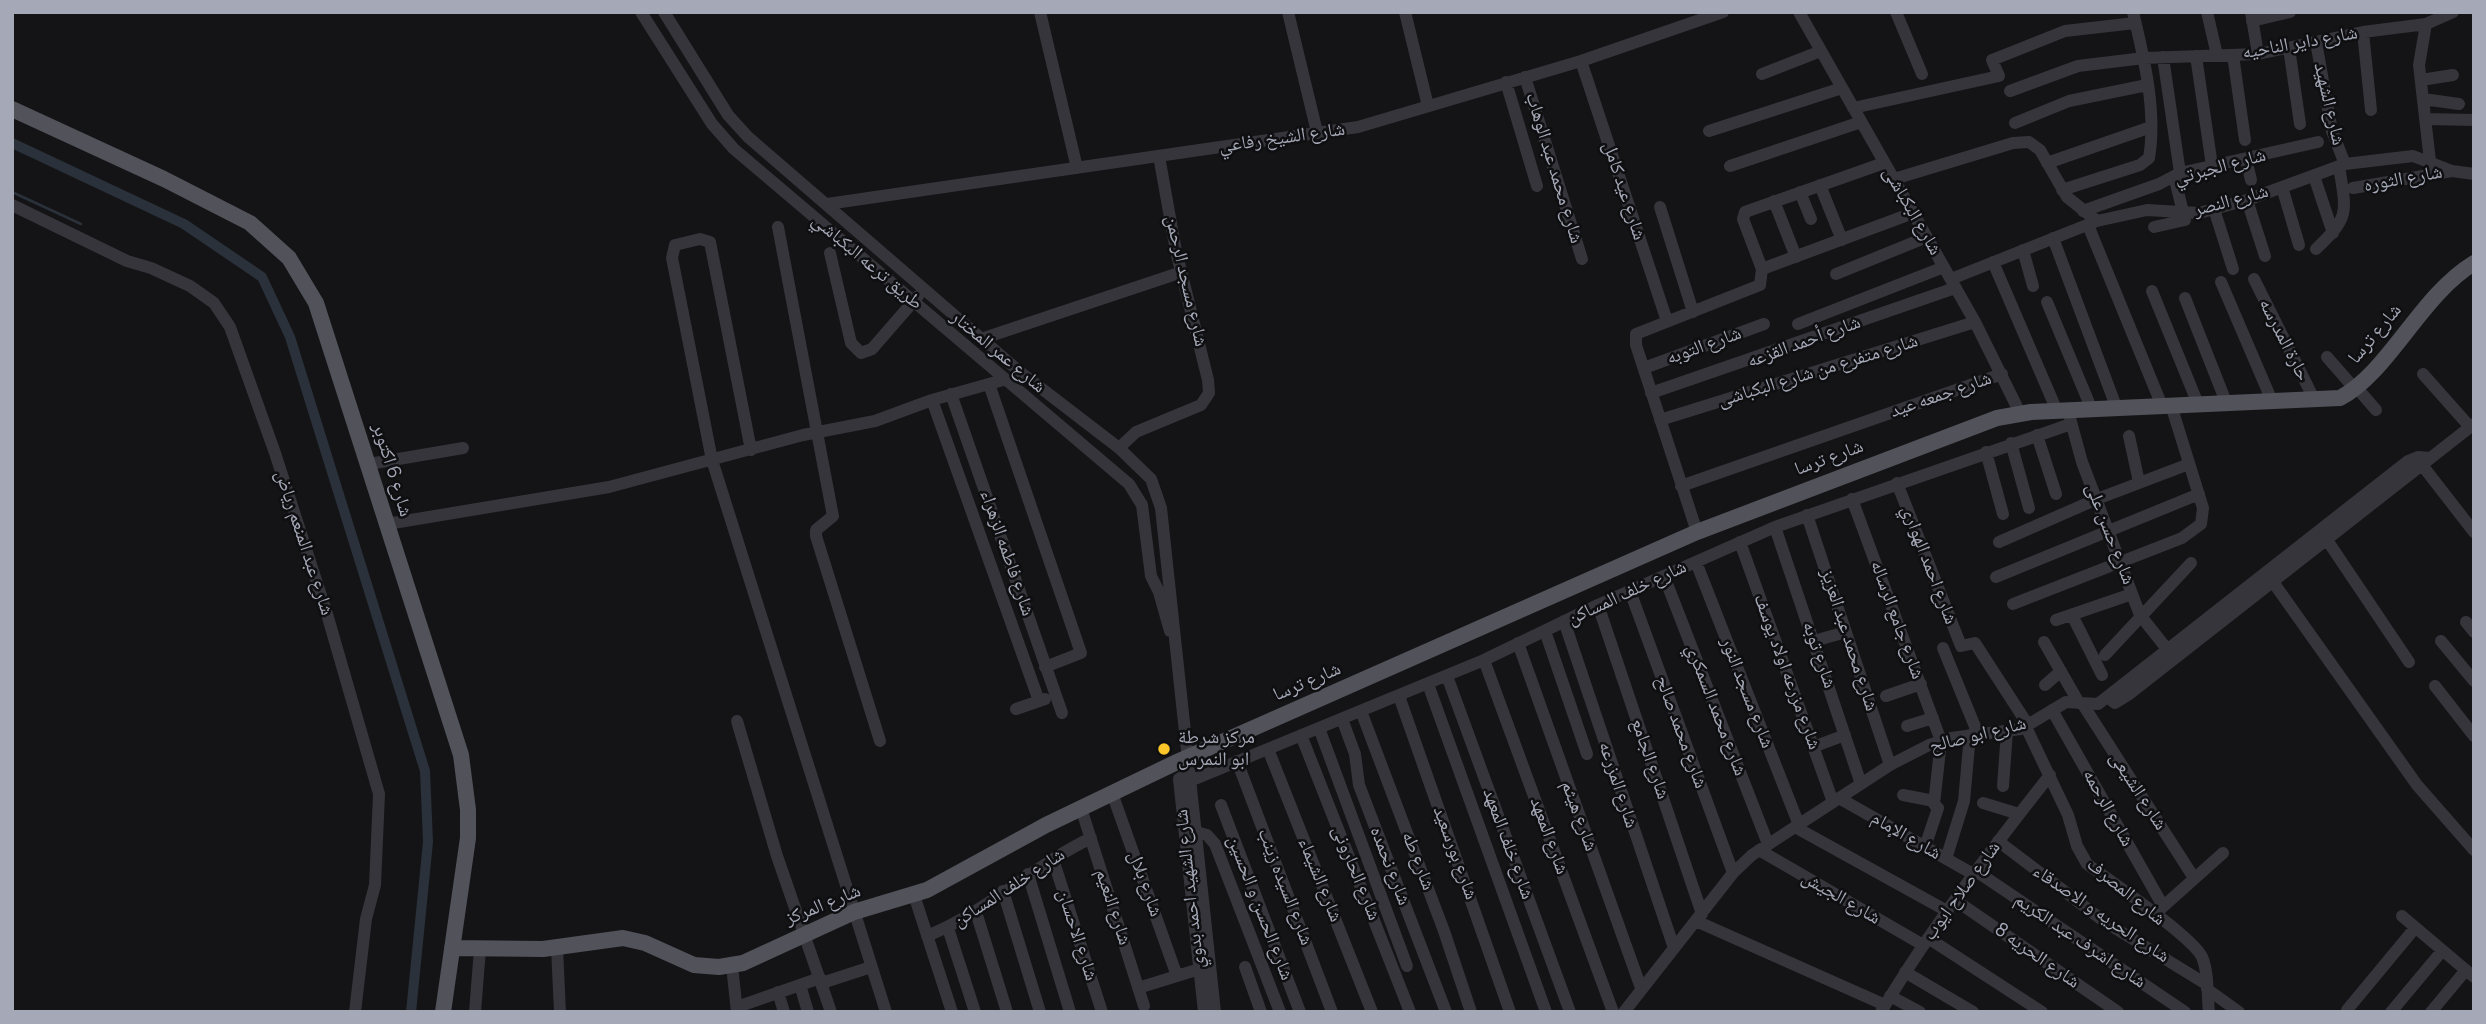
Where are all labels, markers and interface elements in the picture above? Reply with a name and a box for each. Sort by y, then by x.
street label: شارع داير الناحيه [2241,22,2359,64]
street label: شارع الشهيد [2308,60,2350,148]
street label: شارع محمد عبد الوهاب [1520,90,1588,246]
street label: شارع الشيخ رفاعي [1217,118,1347,158]
street label: شارع عيد كامل [1597,139,1651,243]
street label: شارع الجبرتي [2172,144,2268,190]
street label: شارع الثوره [2362,161,2444,197]
street label: شارع البكباشى [1877,163,1947,259]
street label: شارع النصر [2191,180,2271,222]
street label: طريق ترعه البكباشي [807,209,927,315]
street label: شارع مسجد الرحمن [1160,213,1212,349]
street label: حارة المدرسه [2254,295,2314,385]
street label: شارع ترسا [2343,299,2407,369]
street label: شارع عمر المختار [946,306,1050,398]
street label: شارع أحمد القزعه [1744,311,1864,373]
street label: شارع التوبه [1663,322,1745,370]
street label: شارع متفرع من شارع البكباشى [1715,330,1921,412]
street label: شارع جمعه عيد [1887,367,1995,423]
street label: شارع 6 اكتوبر [367,421,417,519]
street label: شارع ترسا [1792,435,1866,481]
street label: شارع عبد المنعم رياض [270,468,338,618]
street label: شارع حسن على [2080,480,2140,588]
street label: شارع فاطمه الزهراء [975,487,1039,619]
street label: شارع احمد الهواري [1896,502,1962,628]
street label: شارع خلف المساكن [1564,555,1690,631]
street label: شارع جامع الرساله [1865,558,1929,682]
street label: شارع محمد عبد العزيز [1815,566,1883,714]
street label: شارع مزرعه اولاد يوسف [1748,591,1826,753]
street label: شارع توبه [1797,619,1841,691]
street label: شارع مسجد النور [1715,634,1779,752]
street label: شارع محمد السمكري [1680,641,1752,779]
street label: شارع ترسا [1270,658,1344,706]
street label: شارع محمد صالح [1650,673,1712,791]
street label: شارع ابو صالح [1927,712,2029,758]
street label: شارع الجامع [1626,716,1674,802]
place label: مركز شرطة ابو النمرس [1178,727,1255,771]
street label: شارع المزرعه [1593,739,1643,831]
marker: مركز شرطة ابو النمرس [1156,741,1172,757]
street label: شارع الشيعى [2104,748,2172,834]
street label: شارع الرحمه [2078,765,2138,851]
street label: شارع هيثم [1556,778,1602,854]
street label: شارع خلف المعهد [1477,785,1539,903]
street label: شارع المعهد [1525,794,1573,878]
street label: شارع بورسعيد [1428,803,1482,903]
street label: شارع الإمام [1867,807,1945,865]
street label: شارع الشهيد احمد بدوي [1170,808,1210,970]
street label: شارع الحارونى [1327,822,1385,924]
street label: شارع نحمده [1365,823,1415,909]
street label: شارع السيده زينب [1252,825,1318,949]
street label: شارع طه [1396,828,1440,894]
street label: شارع الحسن و الحسين [1222,832,1298,984]
street label: شارع الشيماء [1293,835,1347,925]
street label: شارع صلاح ايوب [1918,837,2006,945]
street label: شارع خلف المساكن [949,843,1069,933]
street label: شارع بلال [1123,848,1167,920]
street label: شارع المصرف [2082,853,2170,931]
street label: شارع الحريه و الاصدقاء [2028,860,2174,968]
street label: شارع النعيم [1090,866,1136,948]
street label: شارع الجيش [1798,866,1884,930]
street label: شارع المركز [782,880,864,930]
street label: شارع الاحسان [1051,886,1103,984]
street label: شارع اشرف عبد الكريم [2010,888,2150,994]
street label: شارع الحريه 8 [1990,918,2084,994]

